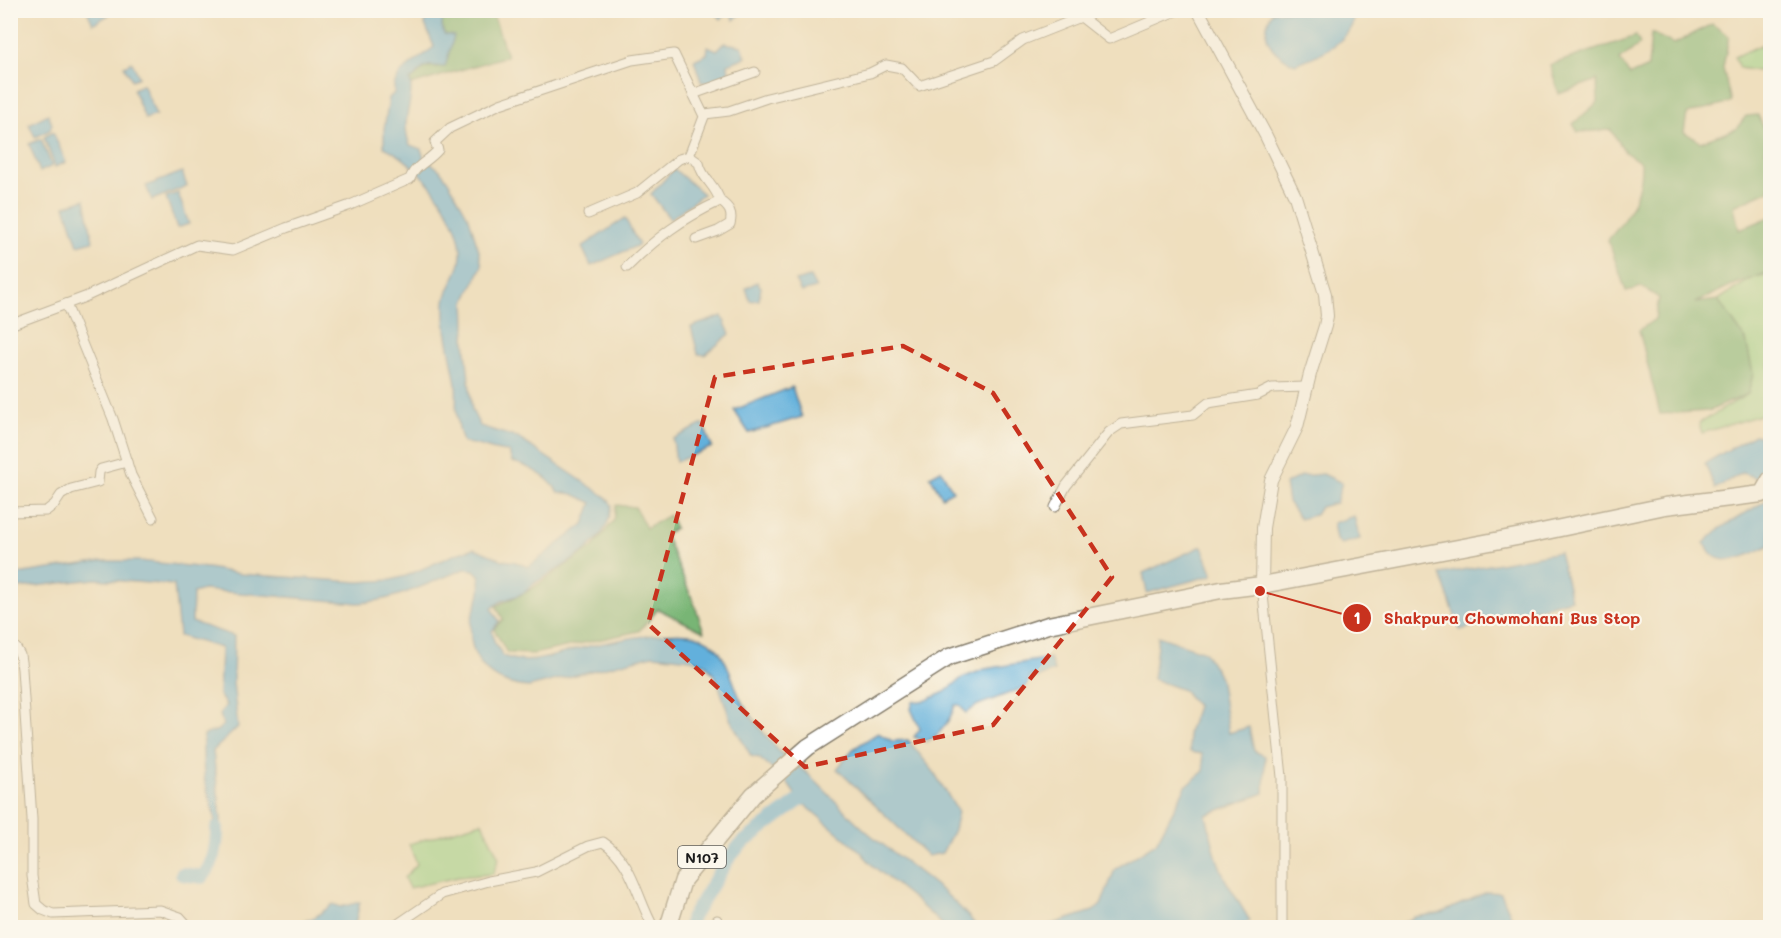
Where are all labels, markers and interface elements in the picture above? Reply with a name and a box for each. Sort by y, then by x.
callout: Shakpura Chowmohani Bus Stop [1342,601,1652,635]
text: 1 [1353,605,1361,629]
text: Shakpura Chowmohani Bus Stop [1384,607,1640,628]
road number: N107 [678,846,726,868]

